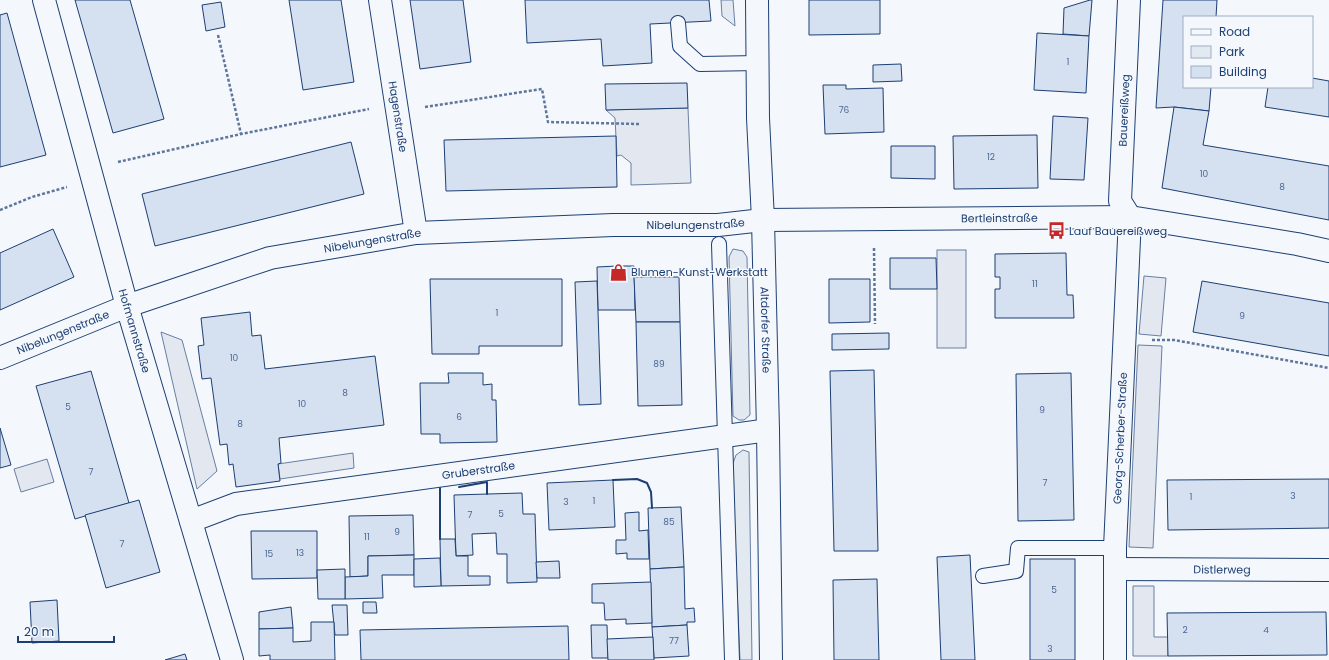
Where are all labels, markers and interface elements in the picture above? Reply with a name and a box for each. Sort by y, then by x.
legend [1183,16,1313,88]
text: Road [1219,23,1250,40]
text: Park [1219,43,1246,60]
house number: 1 [1067,56,1070,68]
text: Building [1219,63,1267,80]
street label: Bauereißweg [1114,74,1134,147]
street label: Hagenstraße [385,80,411,154]
house number: 76 [839,104,850,116]
house number: 12 [987,151,995,163]
house number: 10 [1200,168,1209,180]
house number: 8 [1279,181,1285,193]
street label: Bertleinstraße [961,210,1038,226]
street label: Nibelungenstraße [646,214,746,233]
bus stop icon: Lauf Bauereißweg [1046,221,1066,241]
place label: Lauf Bauereißweg [1069,223,1167,239]
street label: Nibelungenstraße [323,225,422,257]
shop icon: Blumen-Kunst-Werkstatt [608,262,628,282]
place label: Blumen-Kunst-Werkstatt [631,264,768,280]
house number: 11 [1032,278,1038,290]
street label: Altdorfer Straße [757,286,775,373]
street label: Hofmannstraße [115,287,154,375]
street label: Nibelungenstraße [14,306,112,358]
house number: 1 [496,307,499,319]
house number: 9 [1239,310,1245,322]
house number: 10 [230,352,239,364]
house number: 89 [653,358,665,370]
street label: Georg-Scherber-Straße [1109,372,1131,504]
house number: 8 [342,387,348,399]
house number: 10 [298,398,307,410]
house number: 5 [65,401,71,413]
house number: 9 [1039,404,1045,416]
house number: 6 [456,411,462,423]
house number: 8 [237,418,243,430]
street label: Gruberstraße [441,457,516,483]
house number: 7 [89,466,94,478]
house number: 7 [1043,477,1048,489]
house number: 3 [1290,490,1296,502]
house number: 1 [1190,491,1193,503]
house number: 1 [593,495,596,507]
house number: 3 [563,496,569,508]
house number: 5 [498,508,504,520]
house number: 7 [468,509,473,521]
house number: 85 [663,516,675,528]
house number: 9 [394,526,400,538]
house number: 11 [364,531,370,543]
house number: 7 [120,538,125,550]
house number: 13 [296,547,304,559]
house number: 15 [265,548,274,560]
street label: Distlerweg [1193,561,1251,578]
house number: 5 [1051,584,1057,596]
scale bar [18,618,114,644]
text: 20 m [24,623,54,640]
house number: 2 [1182,624,1188,636]
house number: 4 [1263,624,1269,636]
house number: 77 [669,635,679,647]
house number: 3 [1047,643,1053,655]

